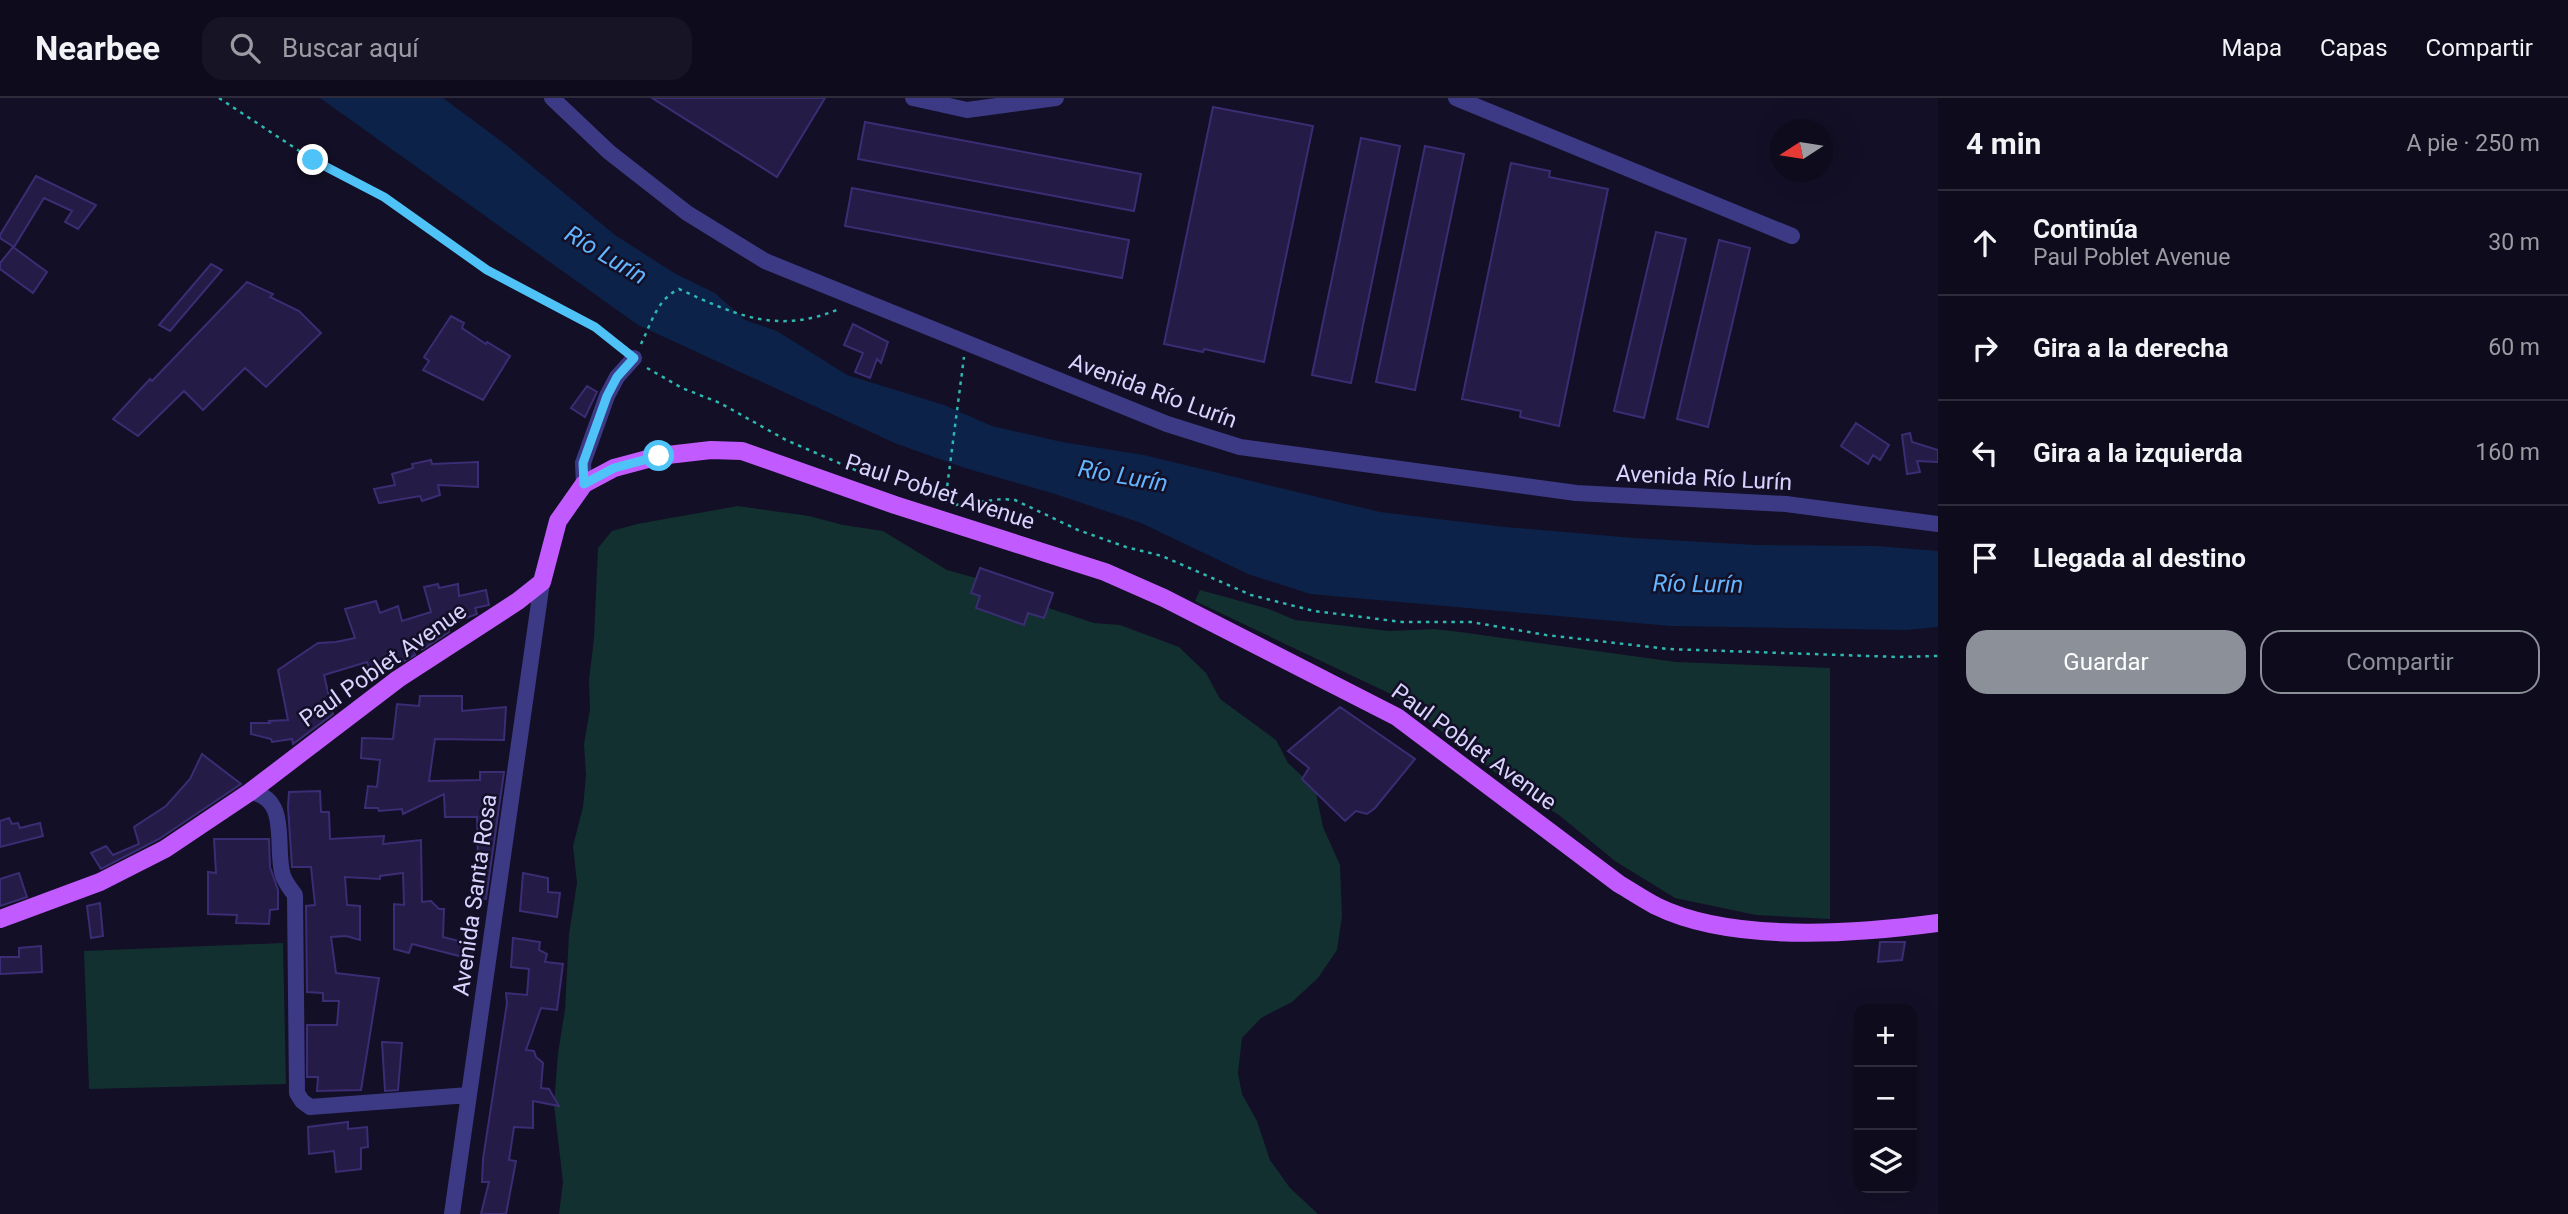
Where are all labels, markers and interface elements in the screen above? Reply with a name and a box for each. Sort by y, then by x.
search box [202,17,692,80]
text: Nearbee [35,29,160,68]
icon: search [226,29,264,67]
text: Buscar aquí [282,33,419,63]
text: Mapa [2221,34,2282,62]
text: Capas [2320,34,2388,62]
text: Compartir [2426,34,2533,62]
north arrow [1770,119,1833,182]
text: 4 min [1966,126,2041,161]
text: A pie · 250 m [2407,130,2540,157]
route end [297,144,328,175]
text: Continúa [2033,214,2138,244]
water label: Río Lurín [560,220,652,290]
icon: ahead [1966,224,2004,262]
text: 30 m [2488,229,2540,256]
text: Paul Poblet Avenue [2033,244,2231,271]
icon: right [1966,329,2004,367]
text: Gira a la derecha [2033,333,2229,363]
text: 60 m [2488,334,2540,361]
street label: Avenida Río Lurín [1065,348,1241,434]
icon: left [1966,434,2004,472]
text: Gira a la izquierda [2033,438,2243,468]
text: 160 m [2475,439,2540,466]
route start [643,440,674,471]
street label: Paul Poblet Avenue [842,449,1038,535]
water label: Río Lurín [1076,454,1170,498]
street label: Avenida Río Lurín [1615,460,1793,496]
icon: arrive [1966,539,2004,577]
text: Llegada al destino [2033,543,2246,573]
water label: Río Lurín [1652,569,1744,599]
street label: Paul Poblet Avenue [294,597,472,733]
button: Guardar [1966,630,2246,694]
button: Compartir [2260,630,2540,694]
street label: Paul Poblet Avenue [1386,678,1562,816]
street label: Avenida Santa Rosa [447,792,503,998]
map controls [1854,1004,1917,1193]
button: + [1854,1004,1917,1067]
button: − [1854,1067,1917,1130]
button: layers [1854,1130,1917,1193]

